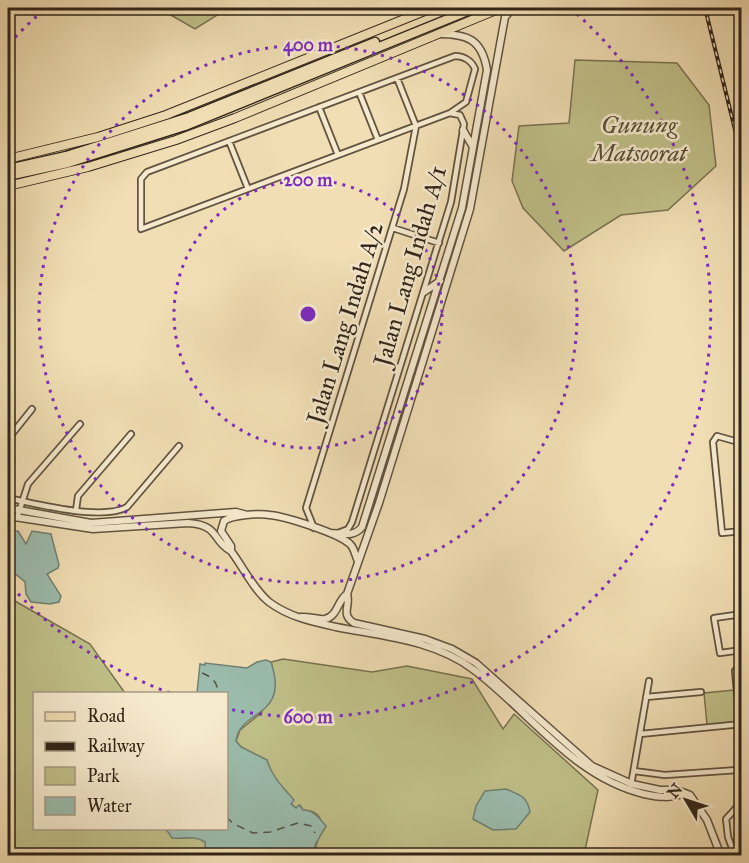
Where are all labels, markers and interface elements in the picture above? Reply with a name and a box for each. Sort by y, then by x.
text: 400 m [283,34,334,57]
park label: Gunung Matsoorat [589,110,688,168]
street label: Jalan Lang Indah A/1 [366,162,453,373]
text: 200 m [284,169,333,191]
street label: Jalan Lang Indah A/2 [299,218,390,431]
centre of rings [298,304,318,324]
legend [33,692,228,830]
text: Road [87,705,125,727]
text: 600 m [283,706,333,728]
text: Railway [87,735,145,757]
text: Park [87,765,120,787]
north arrow [656,770,716,830]
text: N [663,779,687,802]
text: Water [87,795,132,817]

